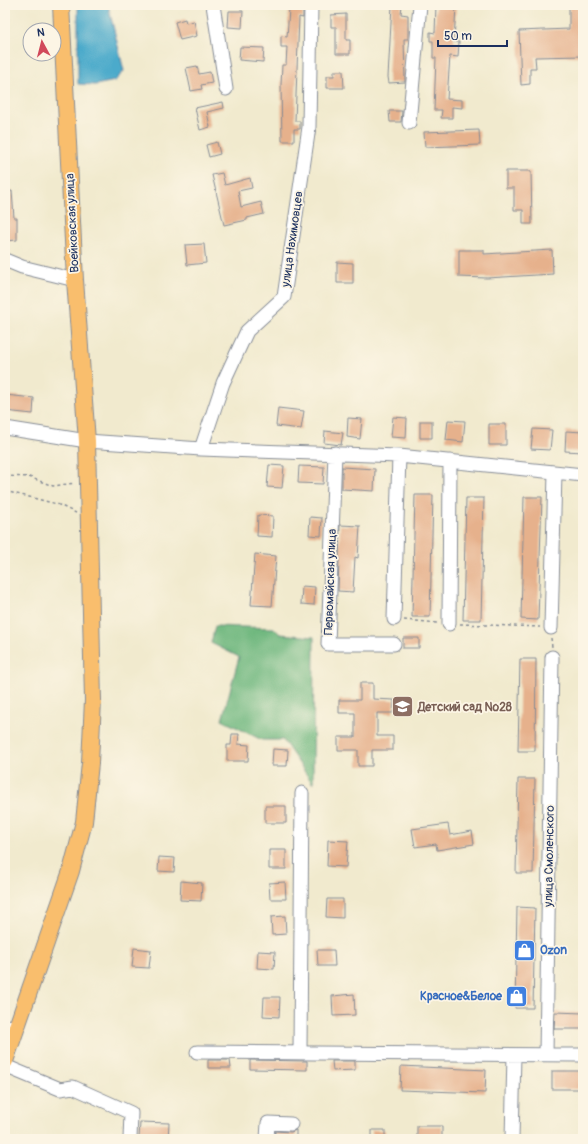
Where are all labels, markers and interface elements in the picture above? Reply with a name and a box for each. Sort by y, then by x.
north arrow [22,22,62,62]
scale bar [438,22,507,48]
text: N [36,26,46,39]
text: 50 m [444,29,472,44]
street label: Воейковская улица [62,173,83,273]
street label: улица Нахимовцев [278,190,307,289]
street label: Первомайская улица [321,528,340,635]
school or university icon: Детский сад №28 [389,694,415,720]
place label: Детский сад №28 [417,700,512,715]
street label: улица Смоленского [541,804,558,908]
shop icon: Ozon [512,937,538,963]
place label: Ozon [540,943,567,958]
shop icon: Красное&Белое [504,983,530,1009]
place label: Красное&Белое [420,989,503,1004]

